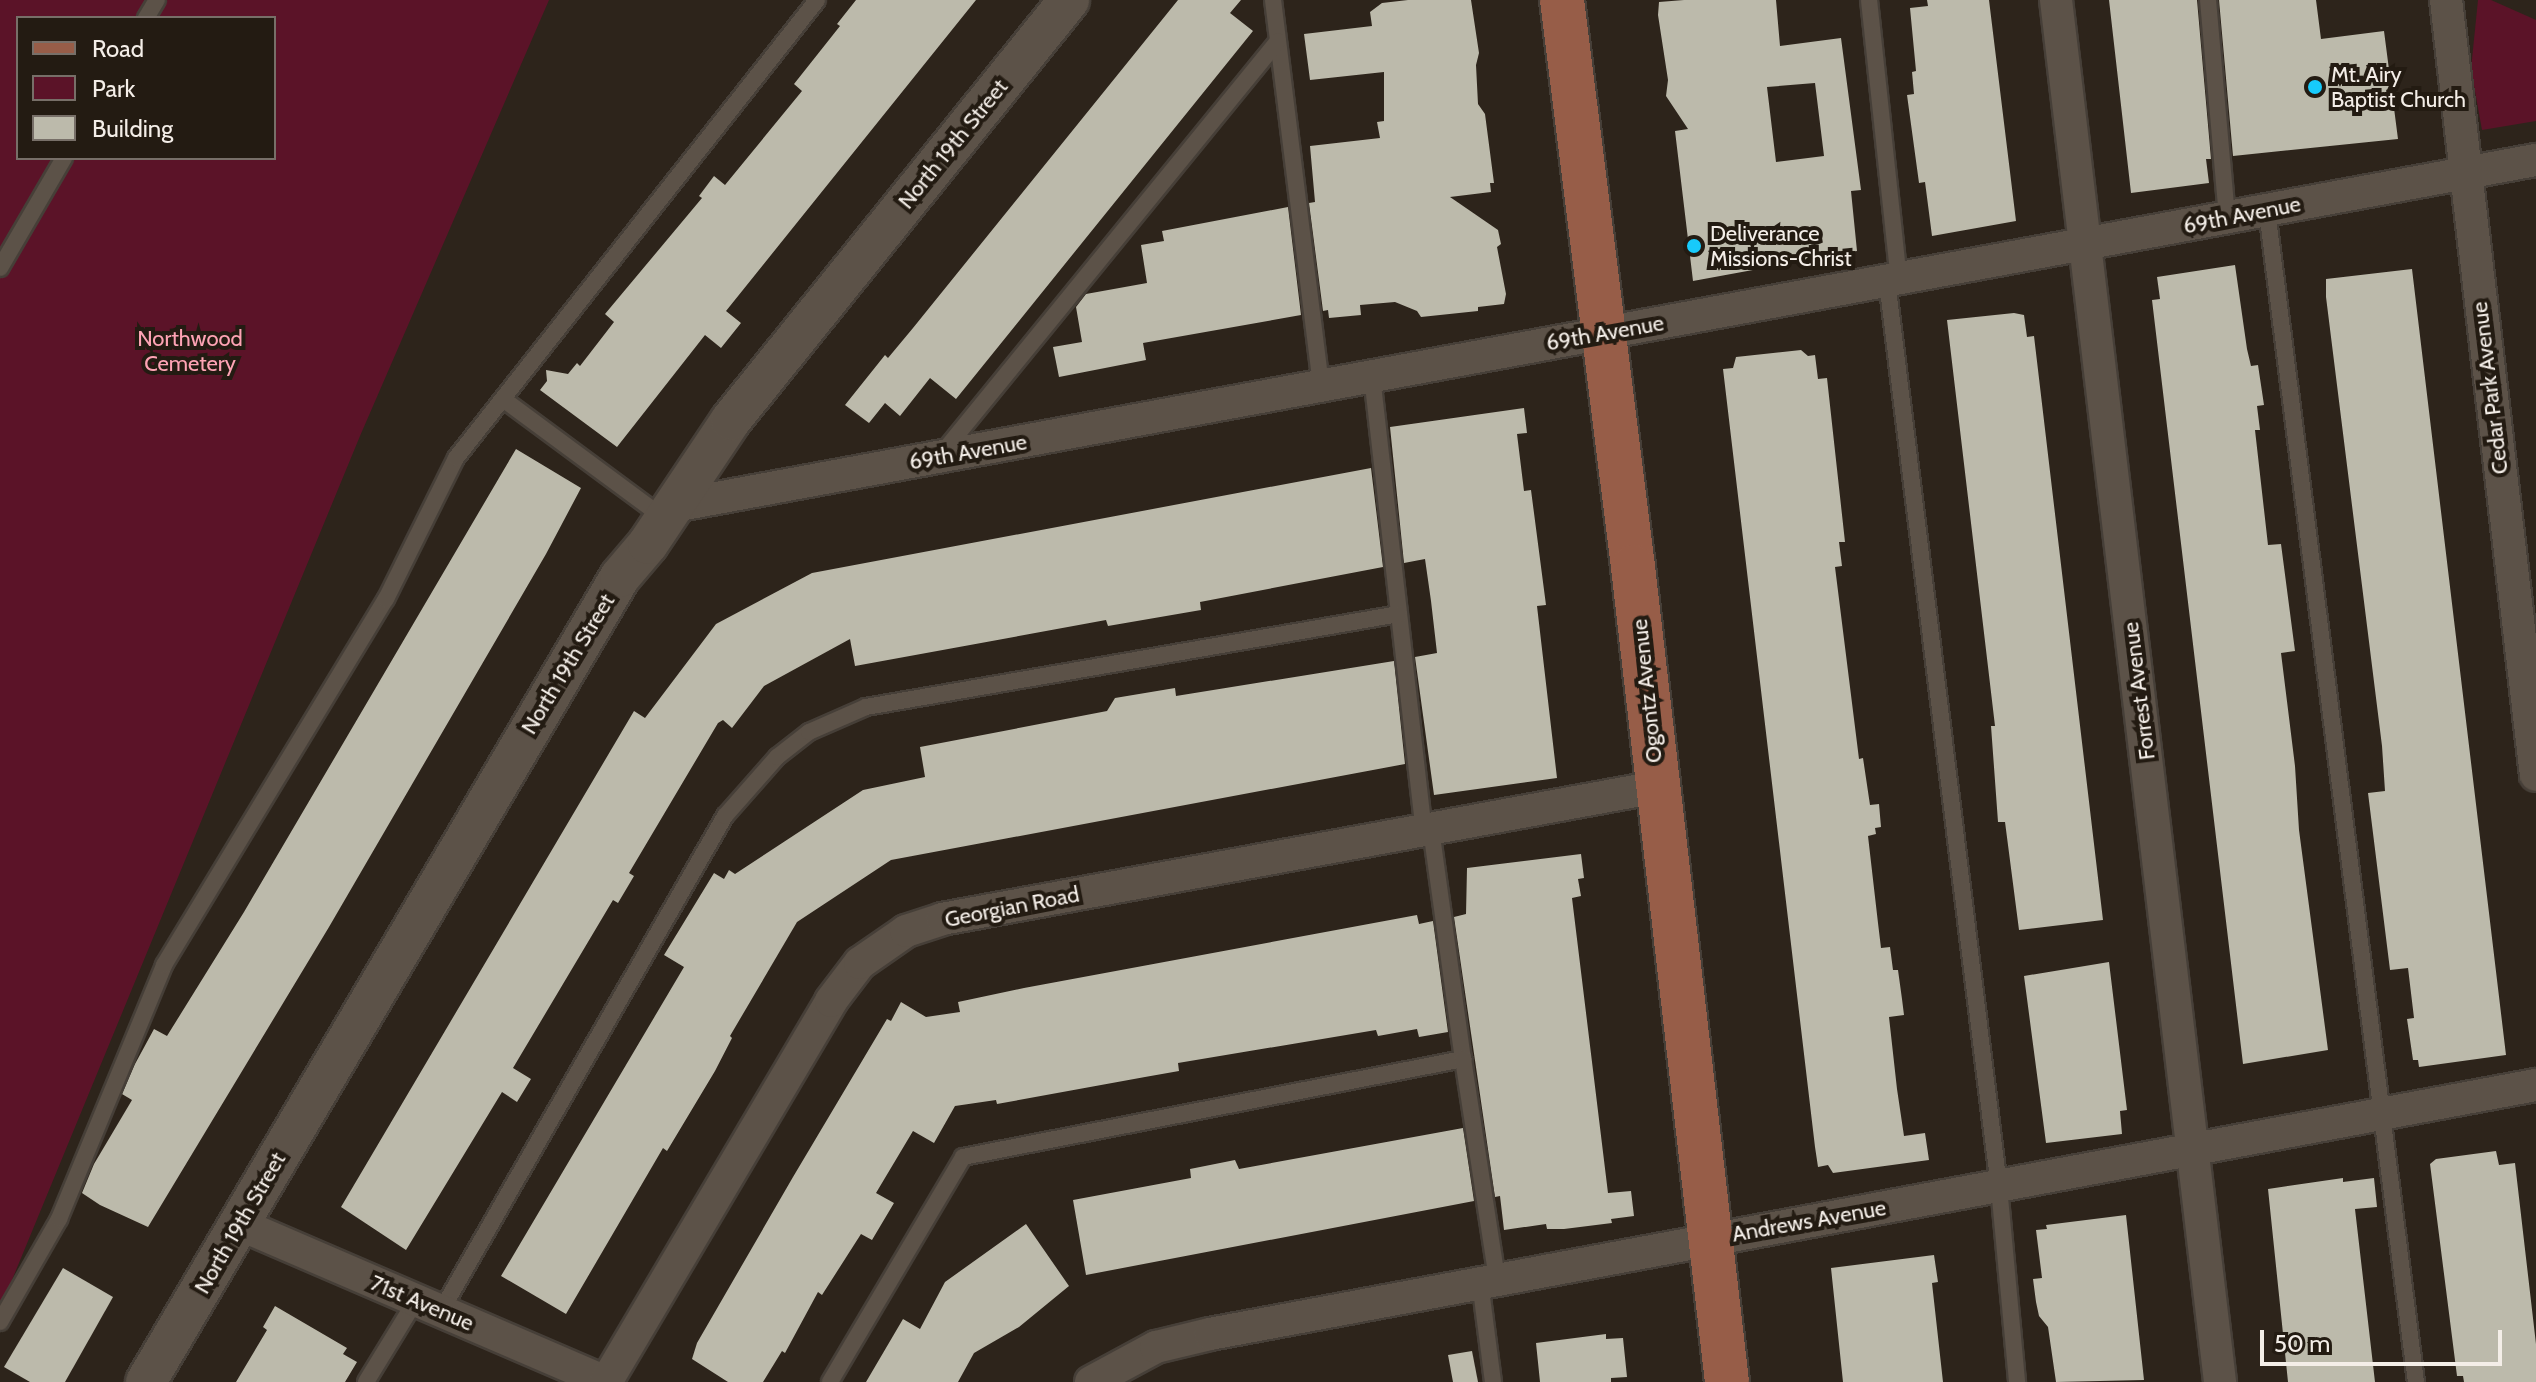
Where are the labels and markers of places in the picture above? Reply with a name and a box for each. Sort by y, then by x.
place label: Mt. Airy Baptist Church [2331,61,2466,112]
marker: Mt. Airy Baptist Church [2306,78,2324,96]
place label: Deliverance Missions-Christ [1710,220,1852,272]
marker: Deliverance Missions-Christ [1685,237,1703,255]

